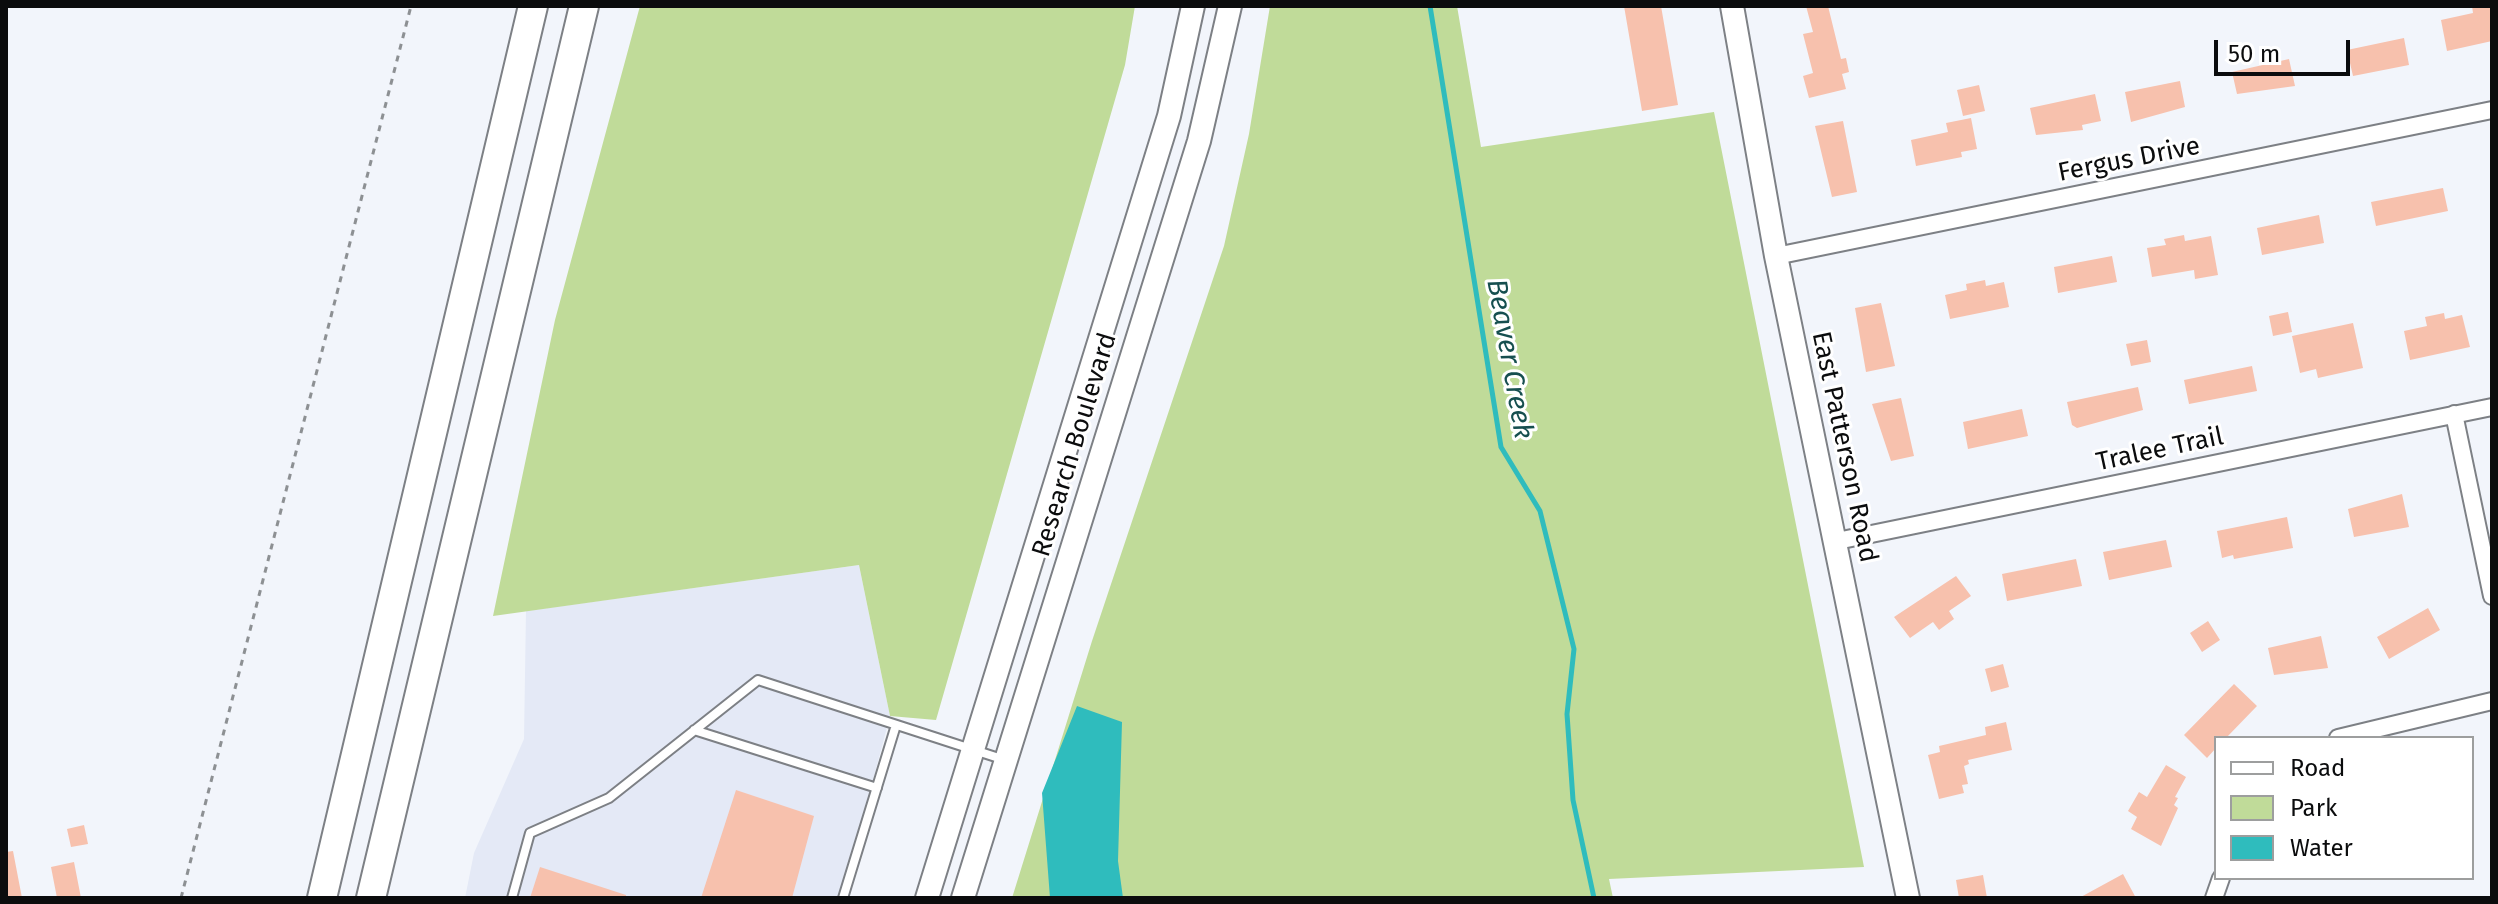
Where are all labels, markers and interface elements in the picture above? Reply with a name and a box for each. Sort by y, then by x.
scale bar [2218,24,2354,74]
text: 50 m [2228,40,2280,68]
street label: Fergus Drive [2055,131,2203,189]
water label: Beaver Creek [1478,276,1540,442]
street label: Research Boulevard [1026,329,1124,561]
street label: East Patterson Road [1804,329,1884,565]
street label: Tralee Trail [2094,421,2226,479]
legend [2214,736,2474,880]
text: Road [2290,754,2345,782]
text: Park [2290,794,2337,822]
text: Water [2290,834,2353,862]

